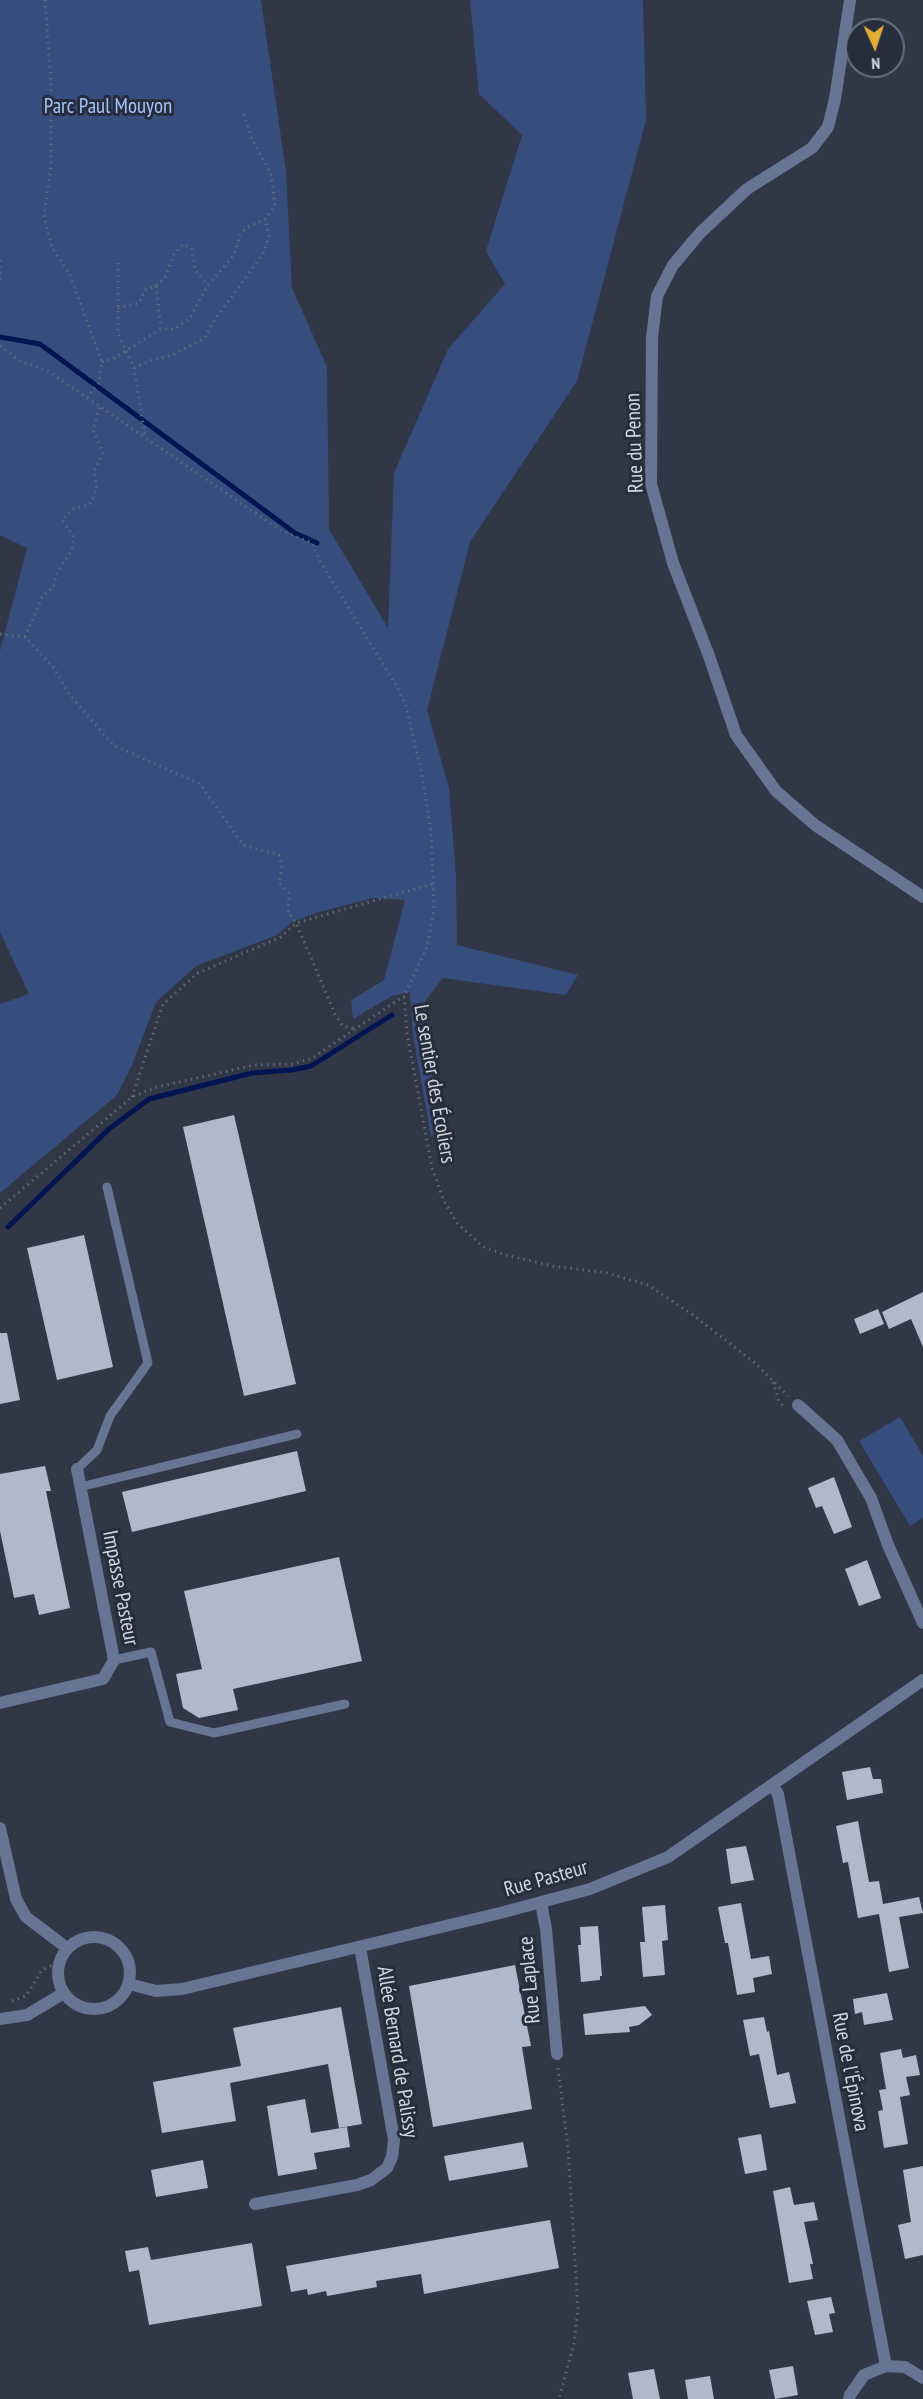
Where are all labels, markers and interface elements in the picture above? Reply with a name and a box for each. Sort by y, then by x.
north arrow [845,18,905,78]
text: N [871,54,881,74]
park label: Parc Paul Mouyon [44,94,172,120]
street label: Rue du Penon [621,393,649,493]
street label: Le sentier des Écoliers [408,1003,460,1165]
street label: Impasse Pasteur [96,1528,144,1648]
street label: Rue Pasteur [501,1855,591,1903]
street label: Rue Laplace [514,1935,546,2025]
street label: Allée Bernard de Palissy [371,1964,423,2140]
street label: Rue de l'Épinova [826,2010,874,2134]

